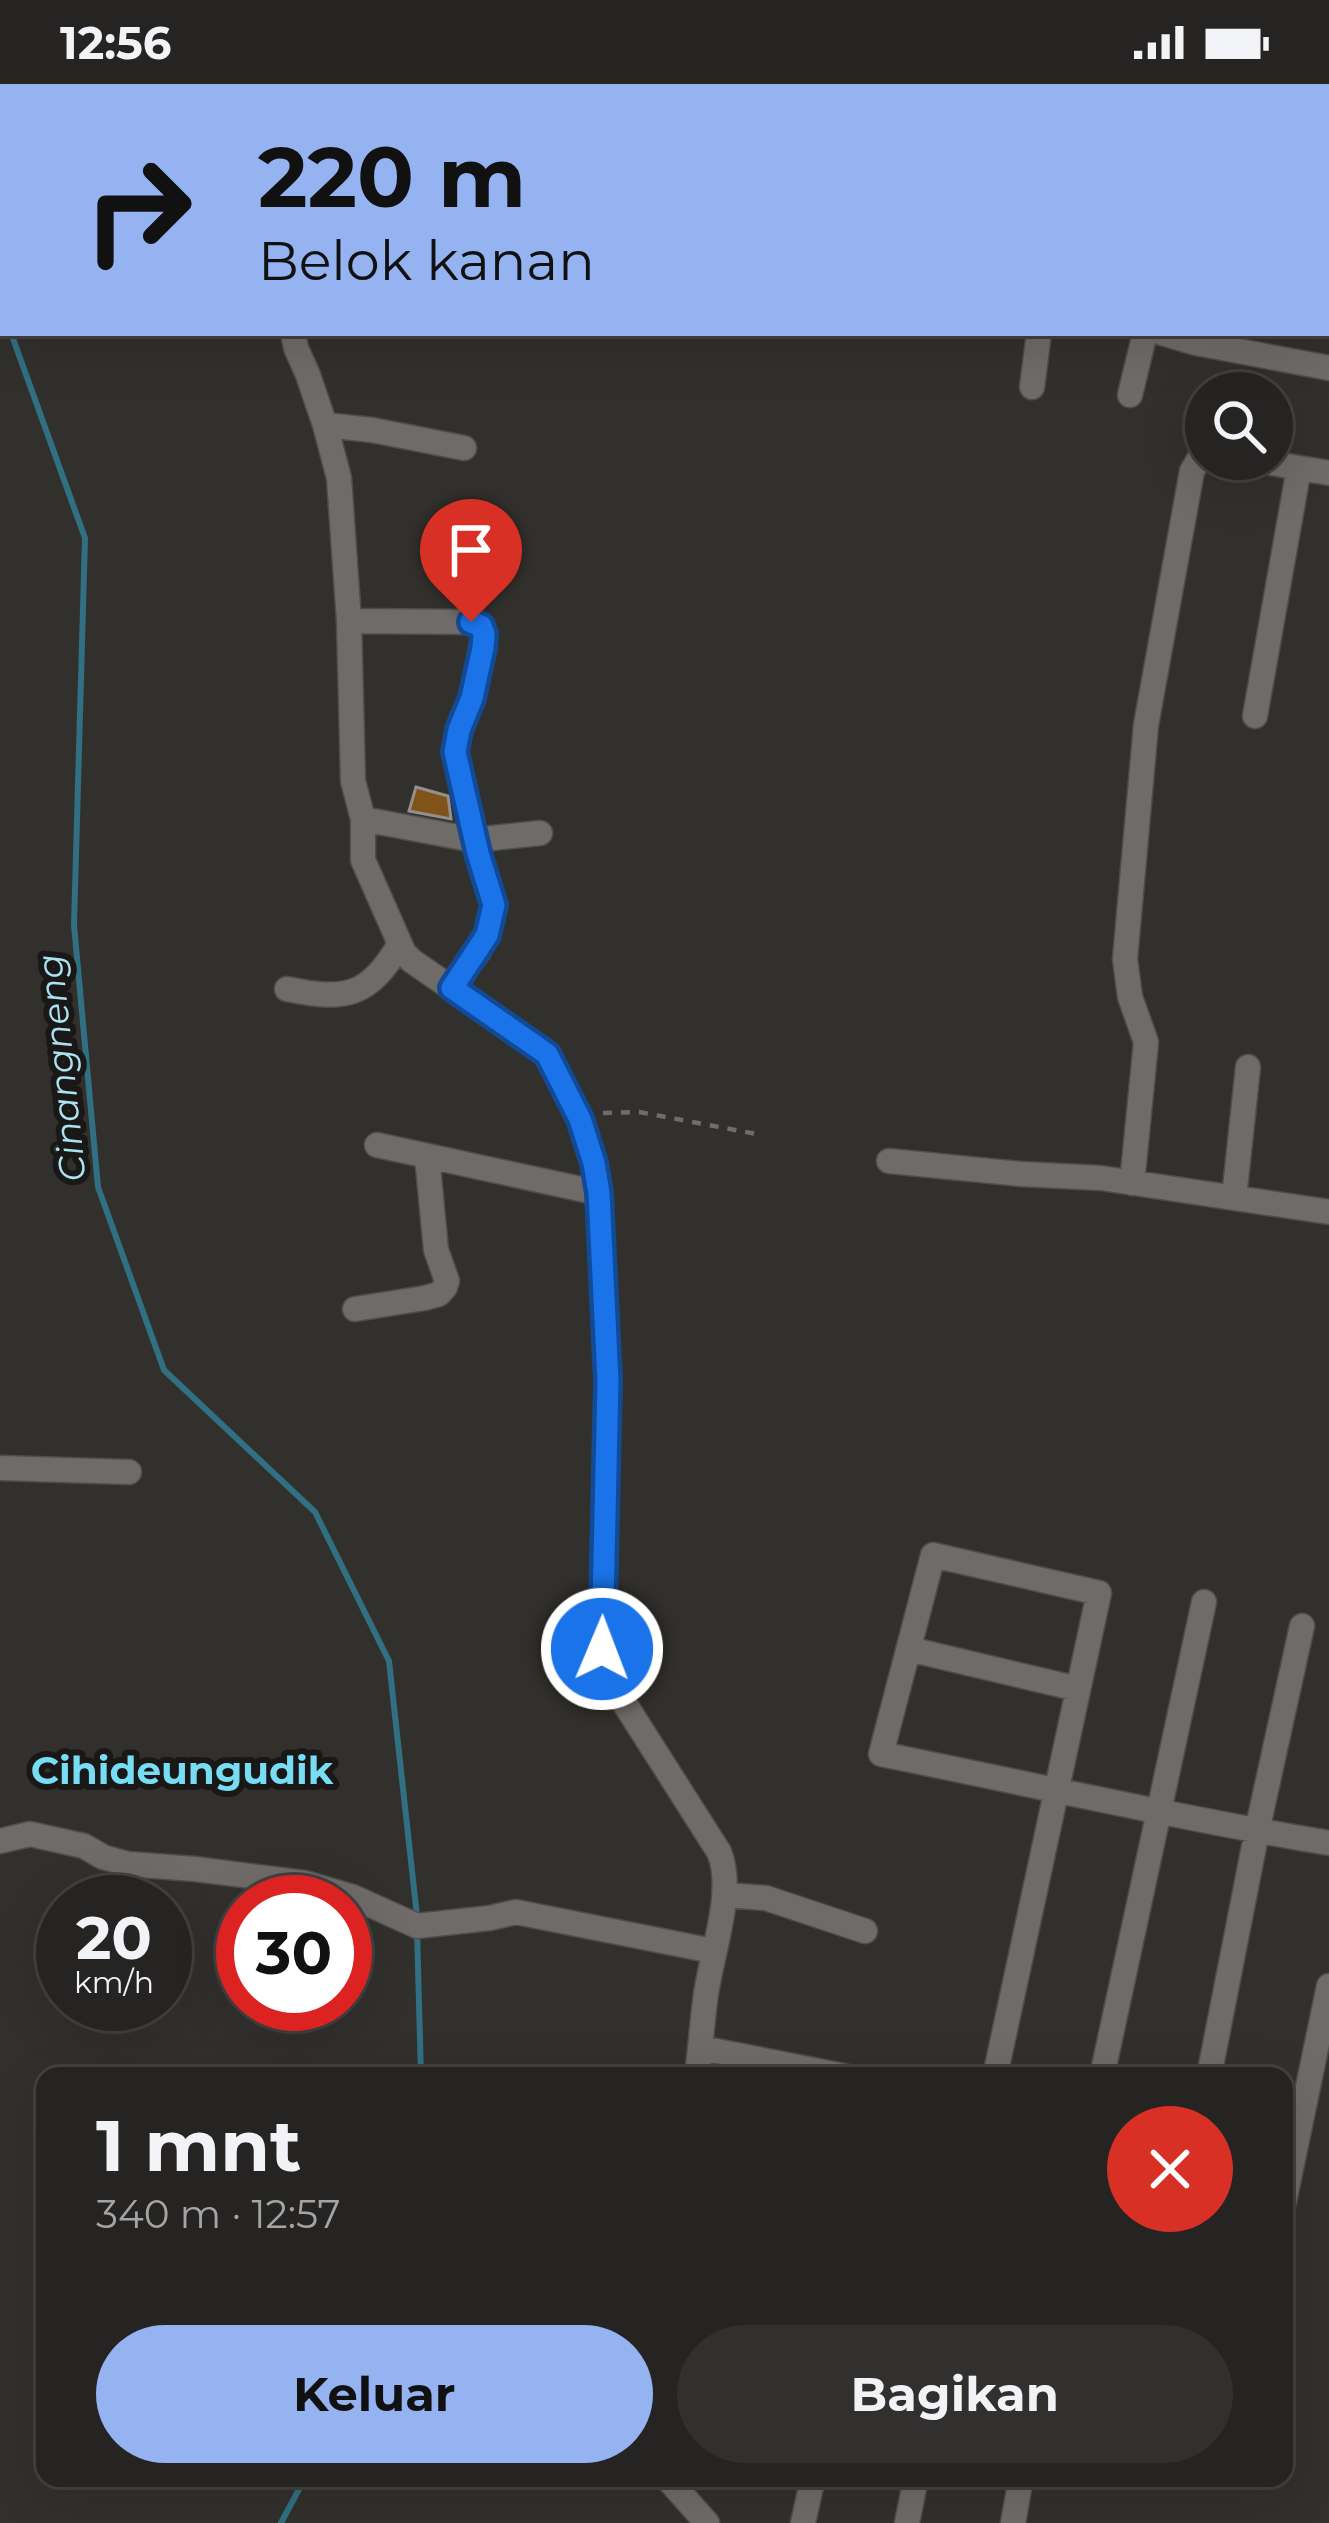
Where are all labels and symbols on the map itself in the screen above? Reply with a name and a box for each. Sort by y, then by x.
pin [420,499,522,622]
water label: Cinangneng [27,952,95,1184]
position arrow [539,1586,665,1712]
district label: Cihideungudik [31,1746,334,1794]
speed limit sign: 30 [216,1875,372,2031]

